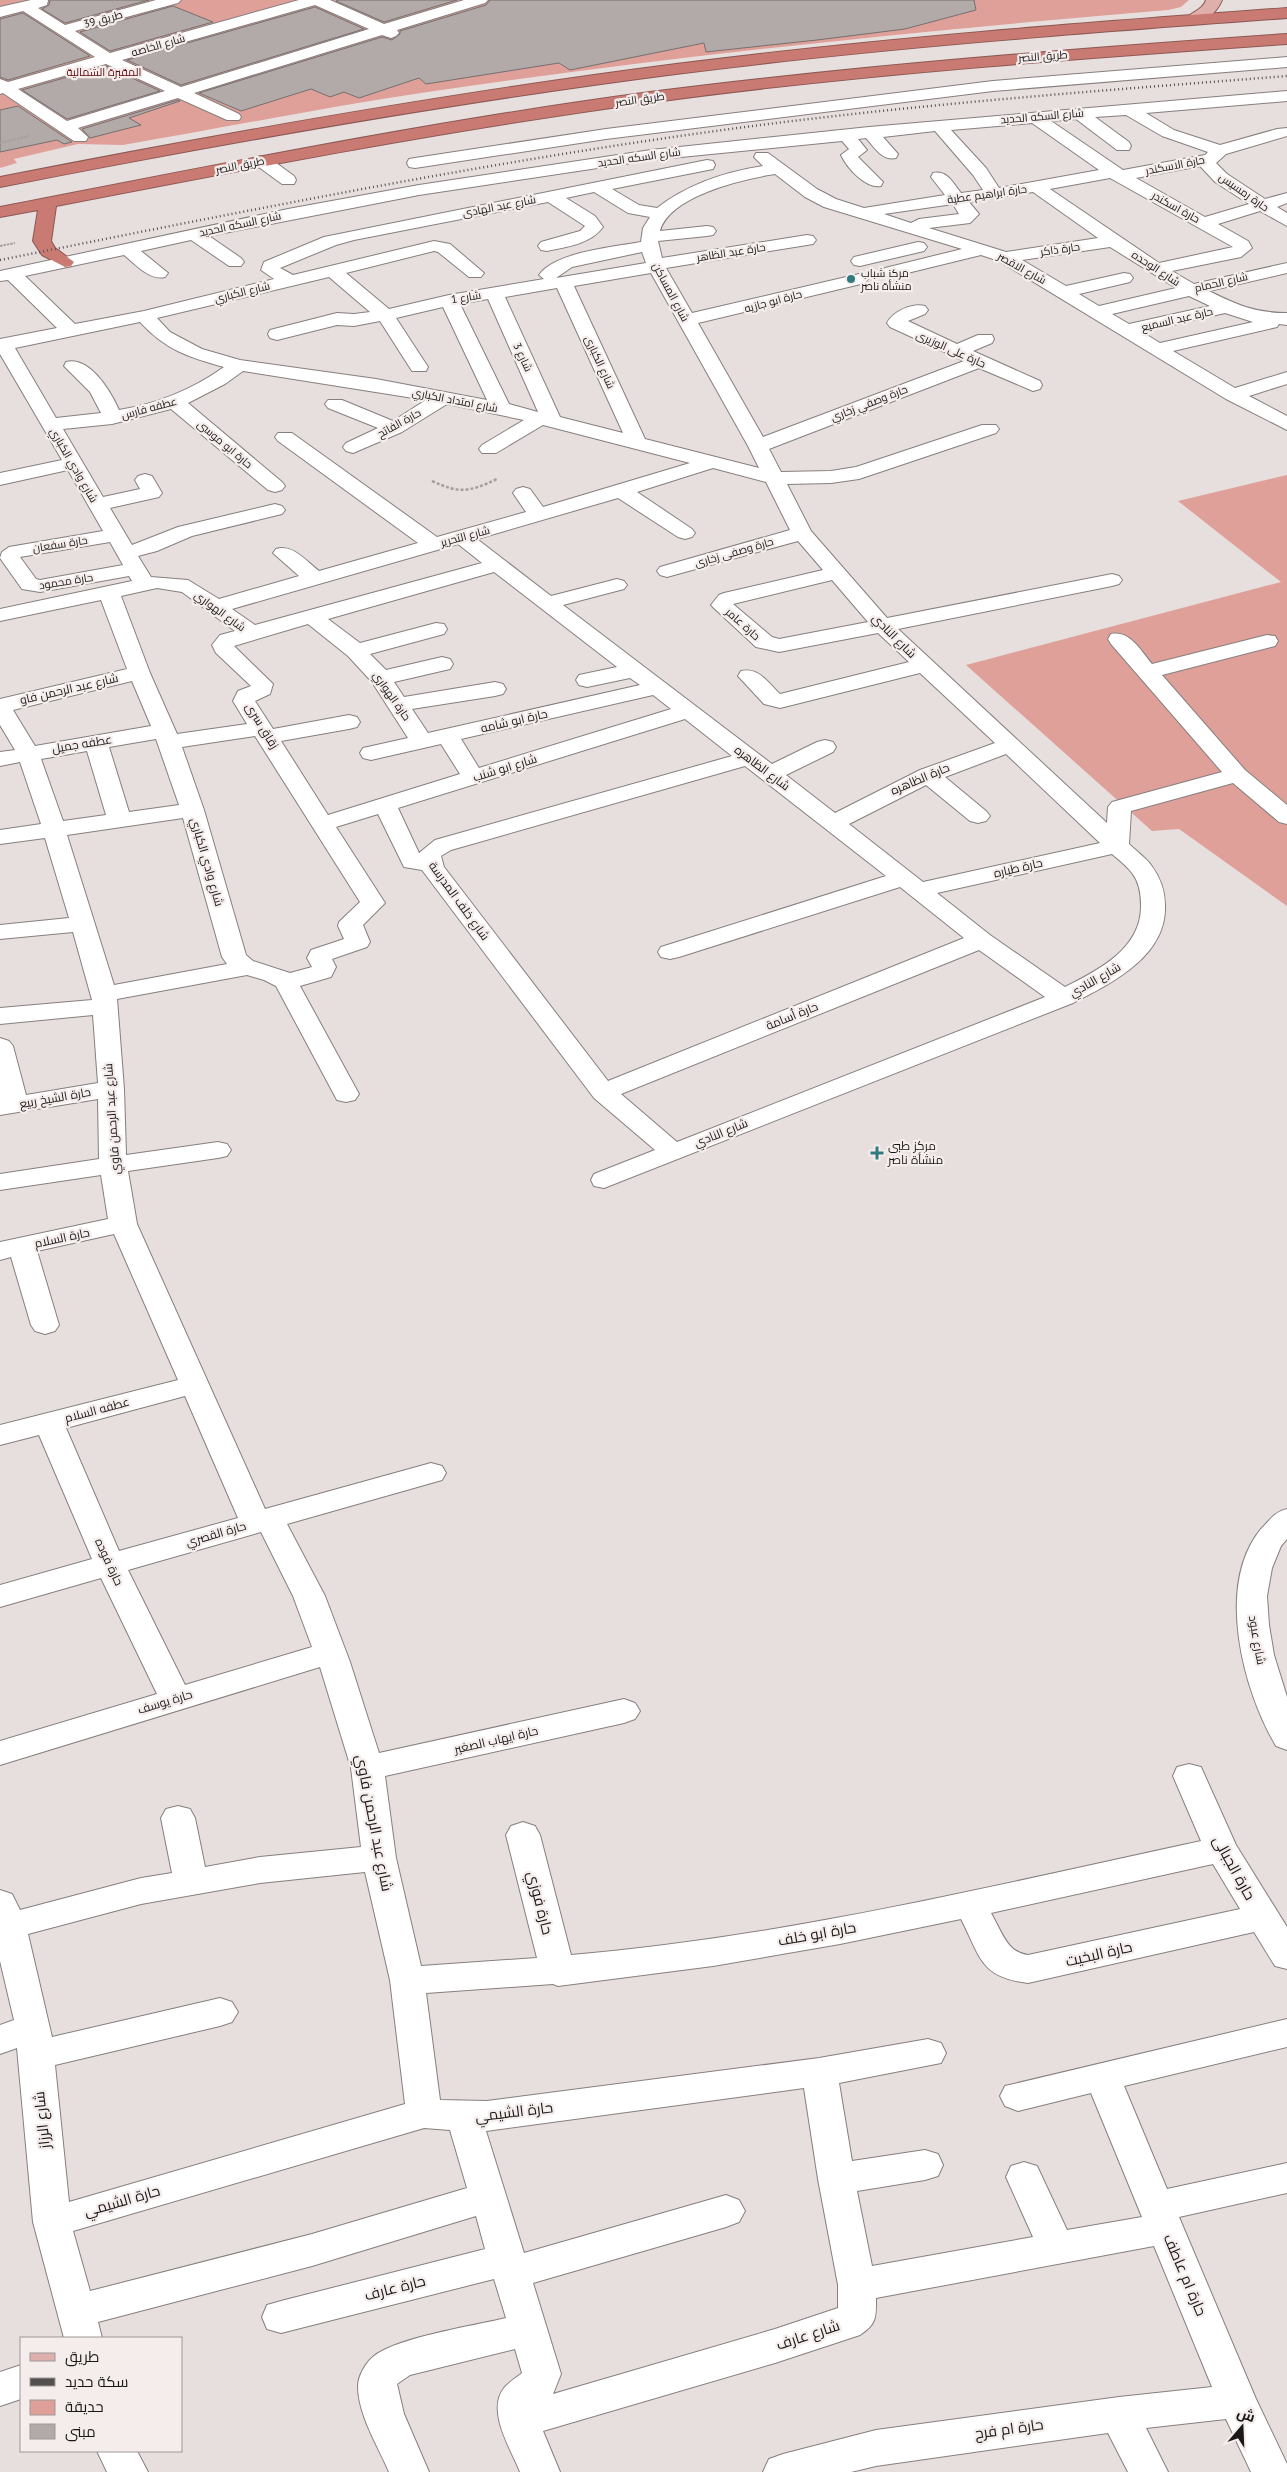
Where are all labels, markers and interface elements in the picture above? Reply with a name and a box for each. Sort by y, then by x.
street label: طريق 39 [82,7,124,31]
street label: شارع الخاصه [129,31,187,60]
street label: طريق النصر [1017,47,1068,65]
park label: المقبرة الشمالية [66,65,142,79]
street label: طريق النصر [613,89,666,110]
street label: شارع السكه الحديد [1000,105,1084,128]
street label: شارع السكه الحديد [597,144,681,171]
street label: حارة الاسكندر [1143,152,1206,178]
street label: طريق النصر [213,153,266,177]
street label: حارة رمسيس [1216,170,1272,214]
street label: حارة ابراهيم عطية [946,181,1028,208]
street label: حارة اسكندر [1149,188,1203,226]
street label: شارع عبد الهادى [461,192,537,221]
street label: شارع السكه الحديد [198,208,283,241]
street label: حارة ذاكر [1038,239,1081,259]
street label: حارة عبد الظاهر [694,240,767,265]
street label: شارع الوحده [1129,247,1183,290]
street label: شارع الاقصر [994,248,1049,288]
street label: شارع المساكن [649,260,692,324]
place label: مركز شباب منشأة ناصر [860,266,912,293]
street label: شارع الحمام [1193,269,1249,296]
marker: مركز شباب منشأة ناصر [845,273,857,285]
street label: شارع الكباري [213,278,272,308]
street label: حارة ابو جازيه [743,287,803,315]
street label: شارع 1 [450,288,482,307]
street label: حارة عبد السميع [1140,304,1214,335]
street label: حارة على الوزيرى [914,327,988,371]
street label: شارع الكبارى [581,333,618,391]
street label: شارع 3 [509,340,536,374]
street label: حارة وصفي زخاري [829,382,910,426]
street label: شارع امتداد الكباري [411,385,499,417]
street label: عطفه فارس [120,394,178,422]
street label: حارة الفاتح [375,405,424,442]
street label: حارة ابو موسى [194,417,256,471]
street label: شارع وادي الكباري [45,425,101,506]
street label: شارع التحرير [438,523,491,551]
street label: حارة سفعان [32,533,88,555]
street label: حارة وصفى زخارى [693,534,775,570]
street label: حارة محمود [38,570,94,592]
street label: شارع الهواري [191,588,248,636]
street label: حارة عامر [722,604,763,643]
street label: شارع النادي [867,610,920,663]
street label: حارة الهواري [368,669,414,724]
street label: شارع عبد الرحمن فاو [18,670,120,708]
street label: زقاق سرى [242,700,282,752]
street label: حارة ابو شامه [479,706,549,735]
street label: عطفه جميل [51,731,113,756]
street label: شارع الظاهره [731,742,793,794]
street label: شارع ابو شنب [471,751,539,785]
street label: حارة الظاهره [888,759,952,798]
street label: شارع وادي الكباري [185,816,227,909]
street label: حارة طياره [992,855,1044,880]
street label: شارع خلف المدرسة [425,858,493,944]
street label: شارع النادي [1066,959,1125,1003]
street label: حارة أسامة [764,998,820,1033]
street label: شارع عبد الرحمن فاوي [100,1063,126,1175]
street label: حارة الشيخ ربيع [18,1084,92,1112]
street label: شارع النادي [692,1115,751,1153]
place label: مركز طبى منشأة ناصر [887,1138,943,1167]
marker: مركز طبى منشأة ناصر [870,1146,884,1160]
street label: حارة السلام [33,1224,91,1252]
street label: عطفه السلام [63,1394,131,1426]
street label: حارة القصري [184,1518,249,1552]
street label: حارة فوده [92,1536,127,1588]
street label: شارع عبود [1245,1614,1269,1666]
street label: حارة يوسف [136,1686,194,1717]
street label: حارة ايهاب الصغير [451,1723,539,1757]
street label: شارع عبد الرحمن فاوي [349,1753,397,1894]
street label: حارة الجبالى [1208,1832,1260,1904]
street label: حارة فوزي [521,1869,558,1937]
street label: حارة ابو خلف [776,1917,857,1950]
street label: حارة البخيت [1064,1937,1134,1970]
street label: شارع الرزاز [29,2090,56,2151]
street label: حارة الشيمي [474,2097,554,2129]
street label: حارة الشيمي [82,2181,163,2223]
street label: حارة ام عاطف [1159,2231,1211,2319]
street label: حارة عارف [362,2271,427,2304]
street label: شارع عارف [774,2315,843,2356]
legend [20,2337,182,2452]
text: طريق [65,2347,99,2367]
text: سكة حديد [65,2372,128,2391]
text: حديقة [65,2397,104,2416]
north arrow [1217,2402,1267,2452]
text: ش [1235,2403,1258,2426]
street label: حارة ام فرح [973,2414,1045,2445]
text: مبنى [65,2422,96,2442]

